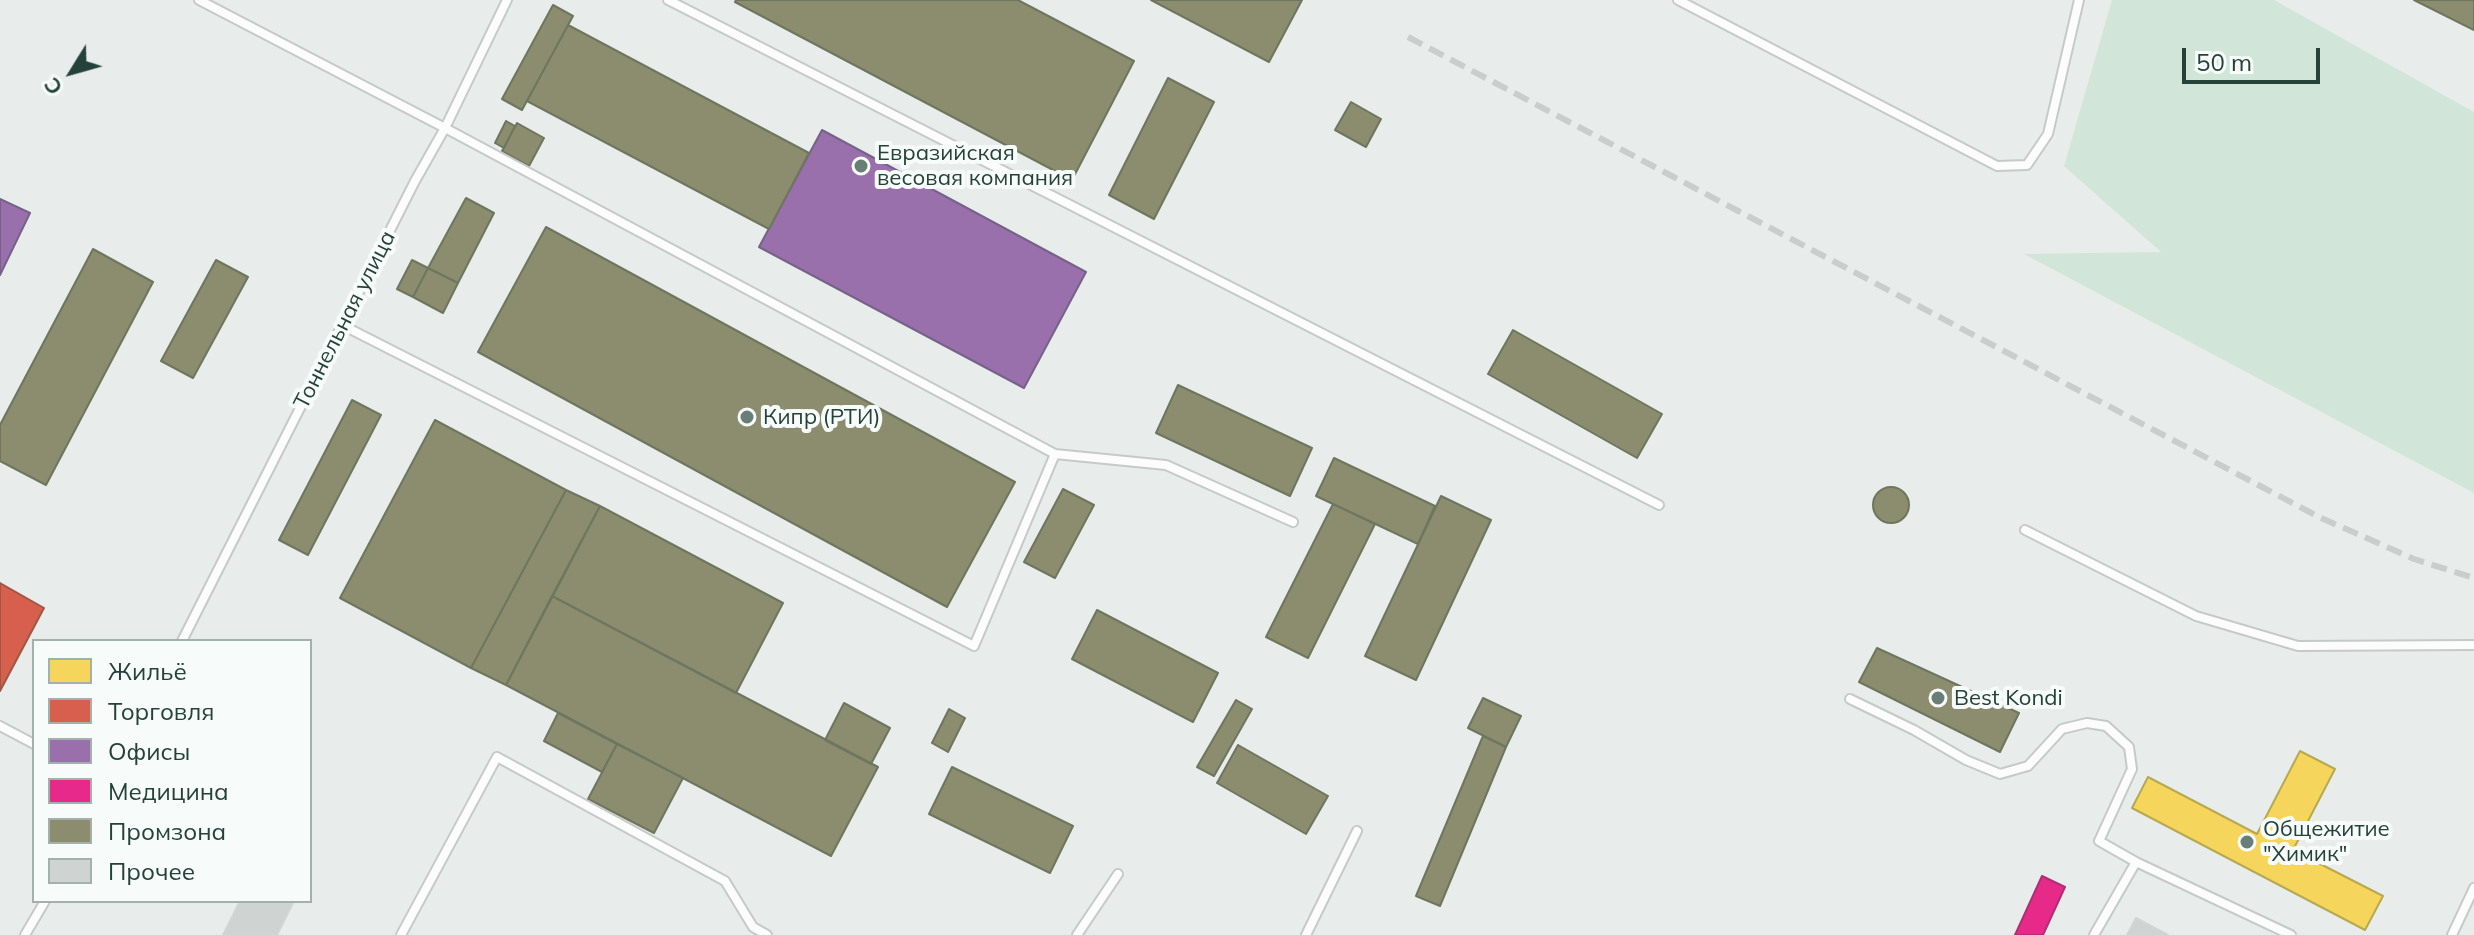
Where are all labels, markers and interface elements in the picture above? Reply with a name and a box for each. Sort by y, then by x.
north arrow [32,32,112,112]
scale bar [2186,32,2324,82]
text: 50 m [2196,47,2252,77]
text: С [37,72,69,101]
place label: Евразийская весовая компания [877,140,1073,192]
marker: Евразийская весовая компания [852,157,870,175]
street label: Тоннельная улица [289,227,401,413]
place label: Кипр (РТИ) [763,404,880,430]
marker: Кипр (РТИ) [738,408,756,426]
legend [32,639,312,903]
text: Жильё [108,656,187,686]
place label: Best Kondi [1954,685,2063,711]
marker: Best Kondi [1929,689,1947,707]
text: Торговля [108,696,215,726]
text: Офисы [108,736,190,766]
text: Медицина [108,776,229,806]
text: Промзона [108,816,226,846]
place label: Общежитие "Химик" [2263,816,2390,868]
marker: Общежитие "Химик" [2238,833,2256,851]
text: Прочее [108,856,195,886]

